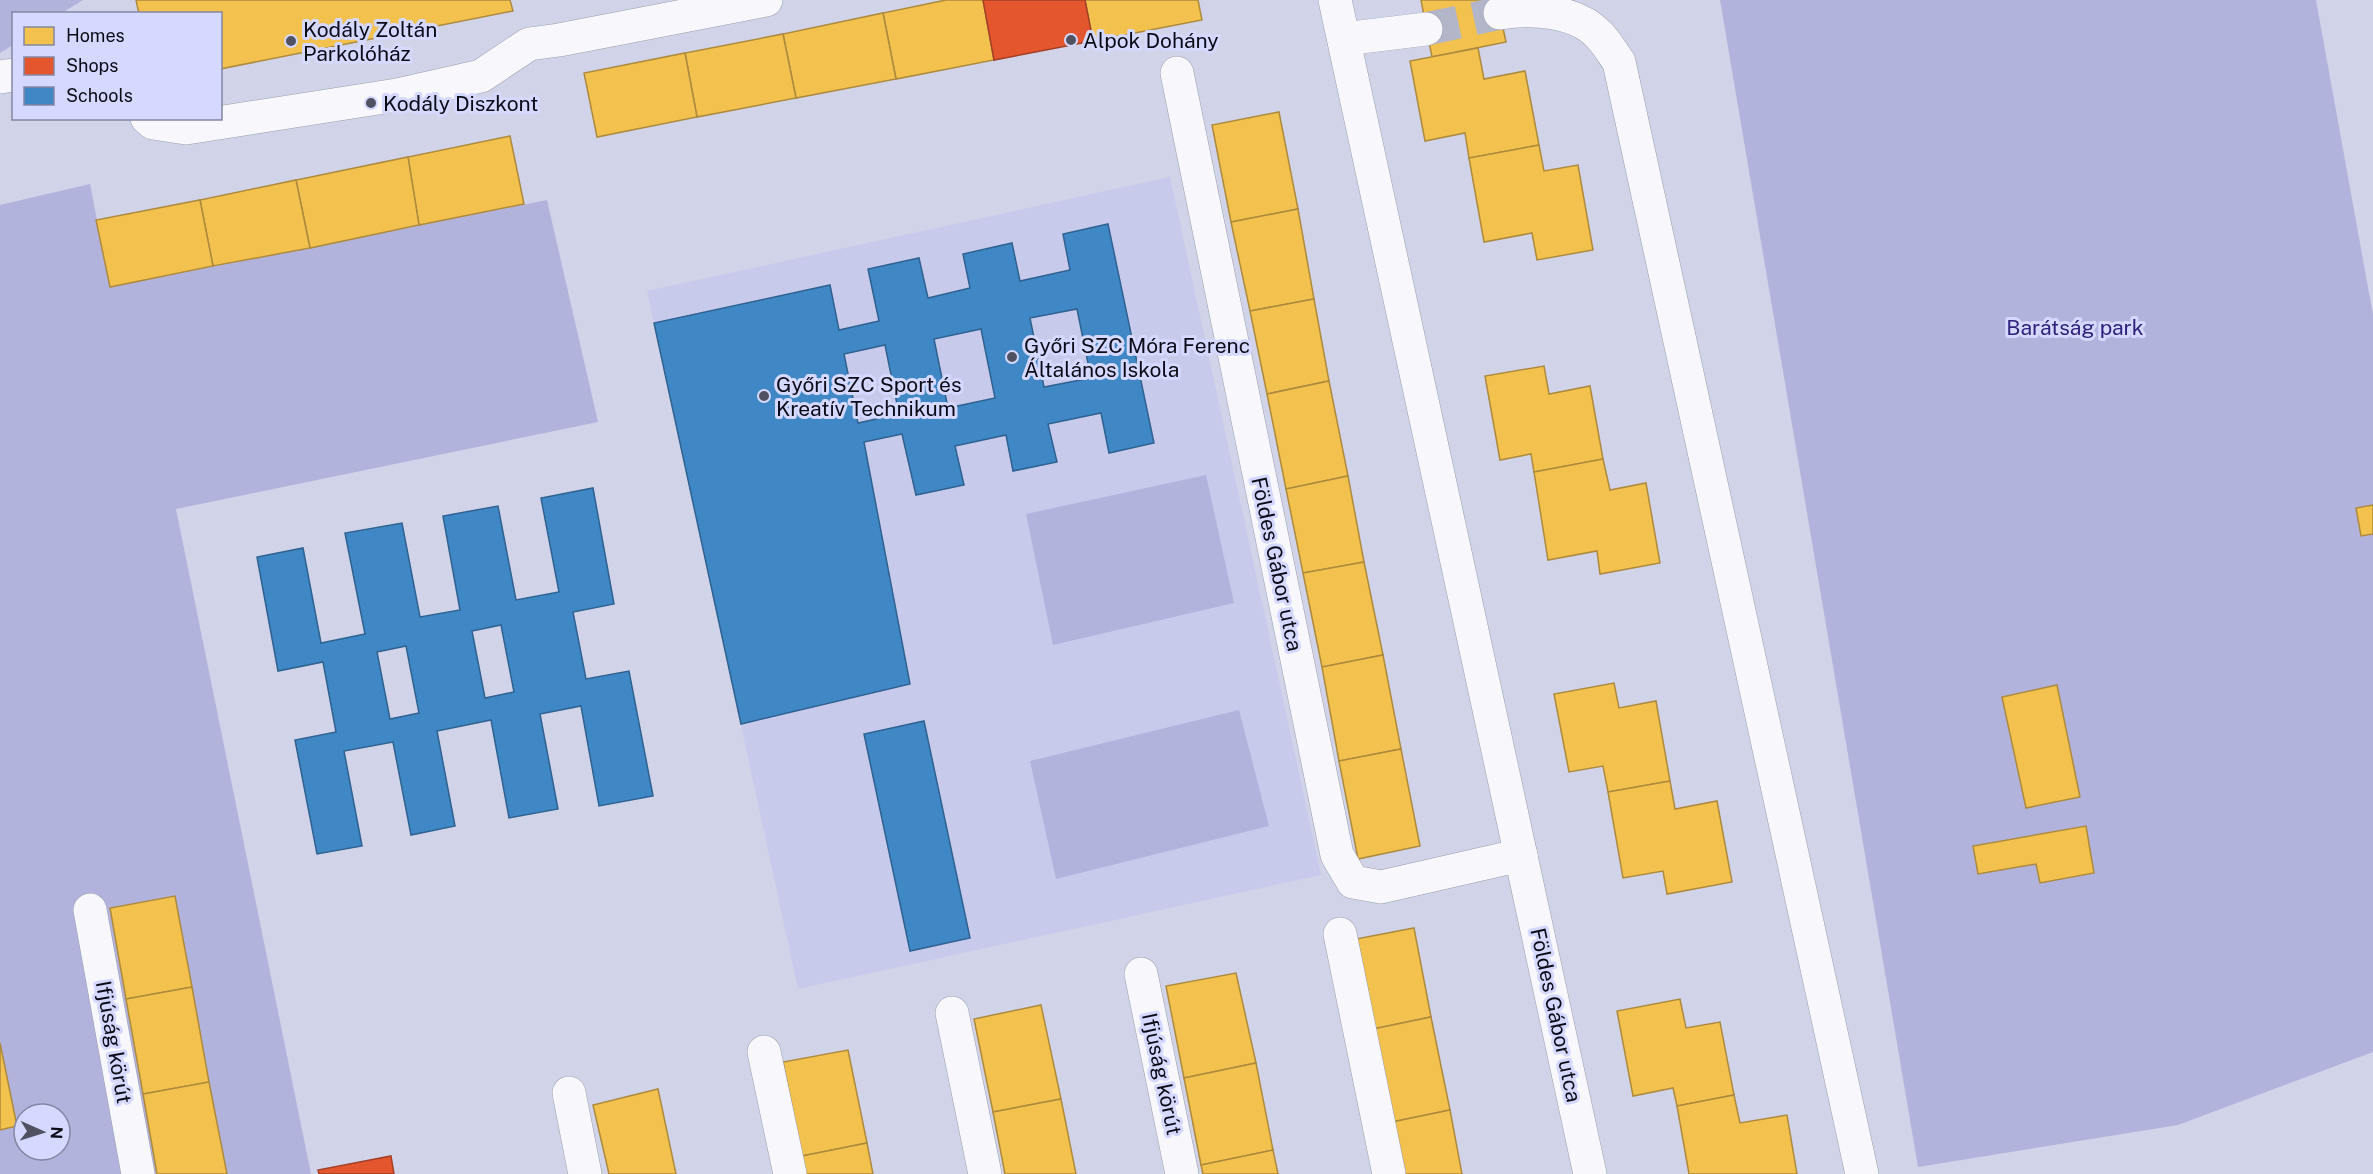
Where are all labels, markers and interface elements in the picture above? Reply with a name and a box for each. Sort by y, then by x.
legend [12,12,222,120]
place label: Kodály Zoltán Parkolóház [303,17,437,66]
text: Homes [66,25,125,46]
place label: Alpok Dohány [1083,28,1219,53]
marker: Alpok Dohány [1064,33,1078,47]
marker: Kodály Zoltán Parkolóház [284,34,298,48]
text: Shops [66,55,118,76]
text: Schools [66,85,133,106]
place label: Kodály Diszkont [383,91,538,116]
marker: Kodály Diszkont [364,96,378,110]
park label: Barátság park [2006,315,2144,340]
place label: Győri SZC Móra Ferenc Általános Iskola [1024,333,1250,382]
marker: Győri SZC Móra Ferenc Általános Iskola [1005,350,1019,364]
place label: Győri SZC Sport és Kreatív Technikum [776,372,962,421]
marker: Győri SZC Sport és Kreatív Technikum [757,389,771,403]
street label: Földes Gábor utca [1246,475,1308,653]
street label: Földes Gábor utca [1525,926,1587,1104]
street label: Ifjúság körút [91,979,137,1105]
street label: Ifjúság körút [1137,1011,1187,1137]
north arrow [12,1102,72,1162]
text: N [47,1126,66,1140]

